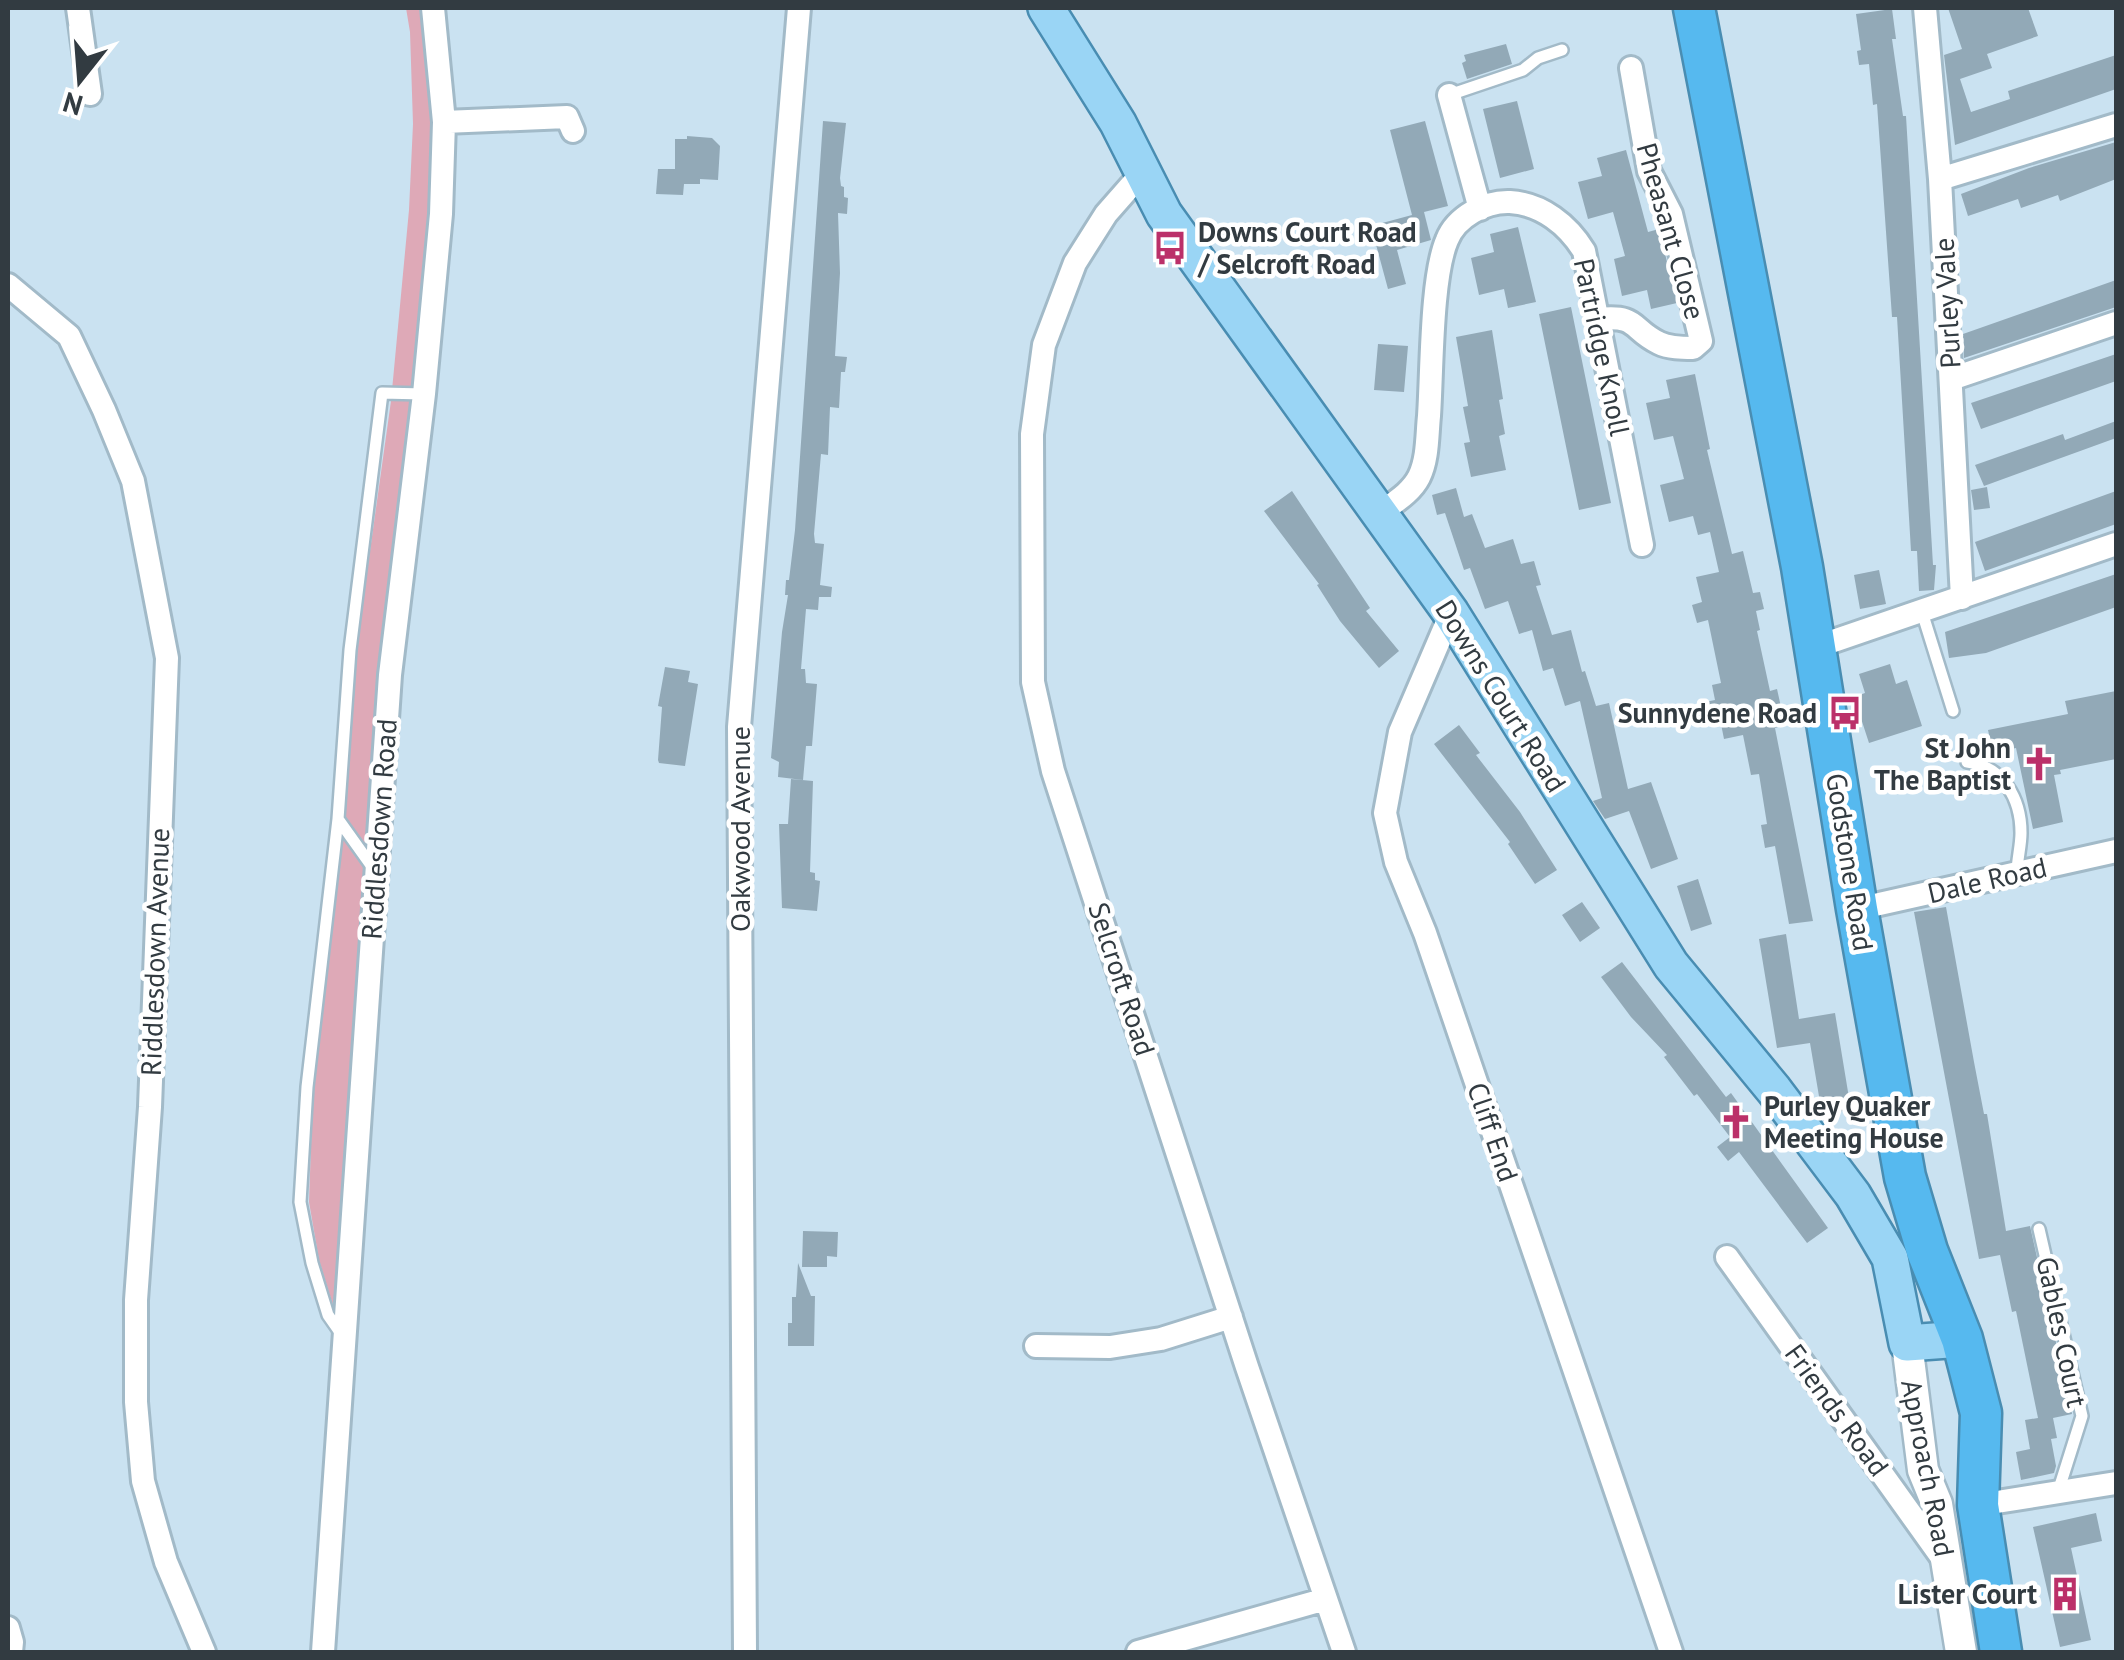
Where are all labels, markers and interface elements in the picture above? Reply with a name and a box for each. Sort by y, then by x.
north arrow [30,30,130,130]
text: N [58,84,87,125]
street label: Pheasant Close [1629,138,1714,324]
place label: Downs Court Road / Selcroft Road [1197,213,1417,282]
bus stop icon: Downs Court Road / Selcroft Road [1151,229,1189,267]
street label: Purley Vale [1925,237,1968,369]
street label: Partridge Knoll [1566,255,1639,439]
street label: Downs Court Road [1427,593,1575,799]
place label: Sunnydene Road [1618,694,1817,731]
bus stop icon: Sunnydene Road [1826,694,1864,732]
street label: Riddlesdown Road [352,717,405,940]
street label: Oakwood Avenue [721,726,758,932]
place label: St John The Baptist [1874,729,2011,798]
church icon: St John The Baptist [2020,745,2058,783]
street label: Godstone Road [1818,770,1883,953]
street label: Riddlesdown Avenue [132,827,177,1077]
street label: Dale Road [1924,848,2050,911]
street label: Selcroft Road [1080,898,1165,1060]
street label: Cliff End [1459,1077,1528,1186]
place label: Purley Quaker Meeting House [1764,1087,1944,1156]
church icon: Purley Quaker Meeting House [1717,1103,1755,1141]
street label: Gables Court [2029,1253,2097,1411]
street label: Friends Road [1777,1336,1898,1483]
street label: Approach Road [1893,1376,1964,1560]
place label: Lister Court [1898,1575,2037,1612]
building icon: Lister Court [2046,1575,2084,1613]

